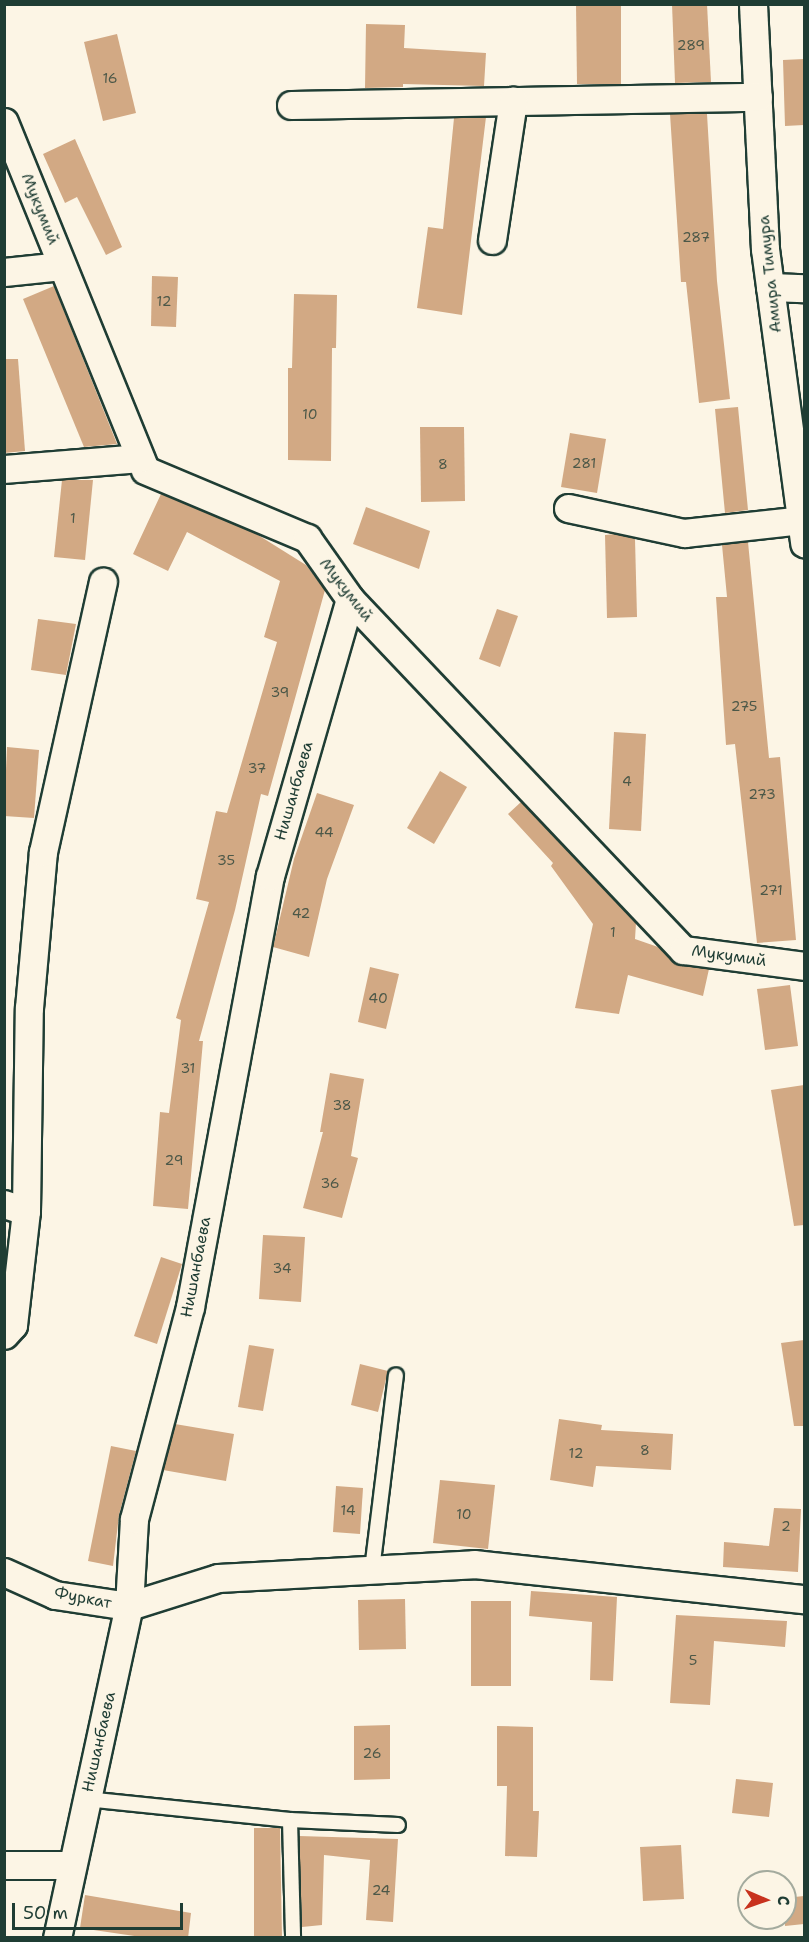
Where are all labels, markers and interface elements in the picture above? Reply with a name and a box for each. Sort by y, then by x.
house number: 289 [677,37,705,53]
house number: 16 [102,70,118,86]
street label: Мукумий [17,170,63,248]
street label: Амира Тимура [754,214,786,334]
house number: 287 [682,229,710,245]
house number: 12 [157,293,171,309]
house number: 10 [302,406,318,422]
house number: 281 [572,455,596,471]
house number: 8 [438,456,448,472]
house number: 1 [70,510,76,526]
street label: Мукумий [315,554,377,626]
house number: 39 [271,684,289,700]
house number: 275 [731,698,757,714]
street label: Нишанбаева [271,739,317,843]
house number: 37 [248,760,266,776]
house number: 4 [622,773,632,789]
house number: 273 [748,786,776,802]
house number: 44 [314,824,334,840]
house number: 35 [217,852,235,868]
house number: 271 [759,882,783,898]
house number: 42 [292,905,310,921]
house number: 1 [610,924,616,940]
street label: Мукумий [690,941,768,971]
house number: 40 [368,990,388,1006]
house number: 31 [181,1060,195,1076]
house number: 38 [332,1097,352,1113]
house number: 29 [165,1152,183,1168]
house number: 36 [320,1175,340,1191]
street label: Нишанбаева [177,1215,215,1319]
house number: 34 [272,1260,292,1276]
house number: 8 [640,1442,650,1458]
house number: 12 [569,1445,583,1461]
house number: 14 [340,1502,356,1518]
house number: 10 [456,1506,472,1522]
house number: 2 [781,1518,791,1534]
street label: Фуркат [53,1583,113,1613]
house number: 5 [689,1652,697,1668]
street label: Нишанбаева [78,1690,120,1794]
house number: 26 [363,1745,381,1761]
north arrow [737,1870,797,1930]
house number: 24 [372,1882,390,1898]
scale bar [15,1891,186,1929]
text: С [773,1895,794,1906]
text: 50 m [23,1901,68,1925]

